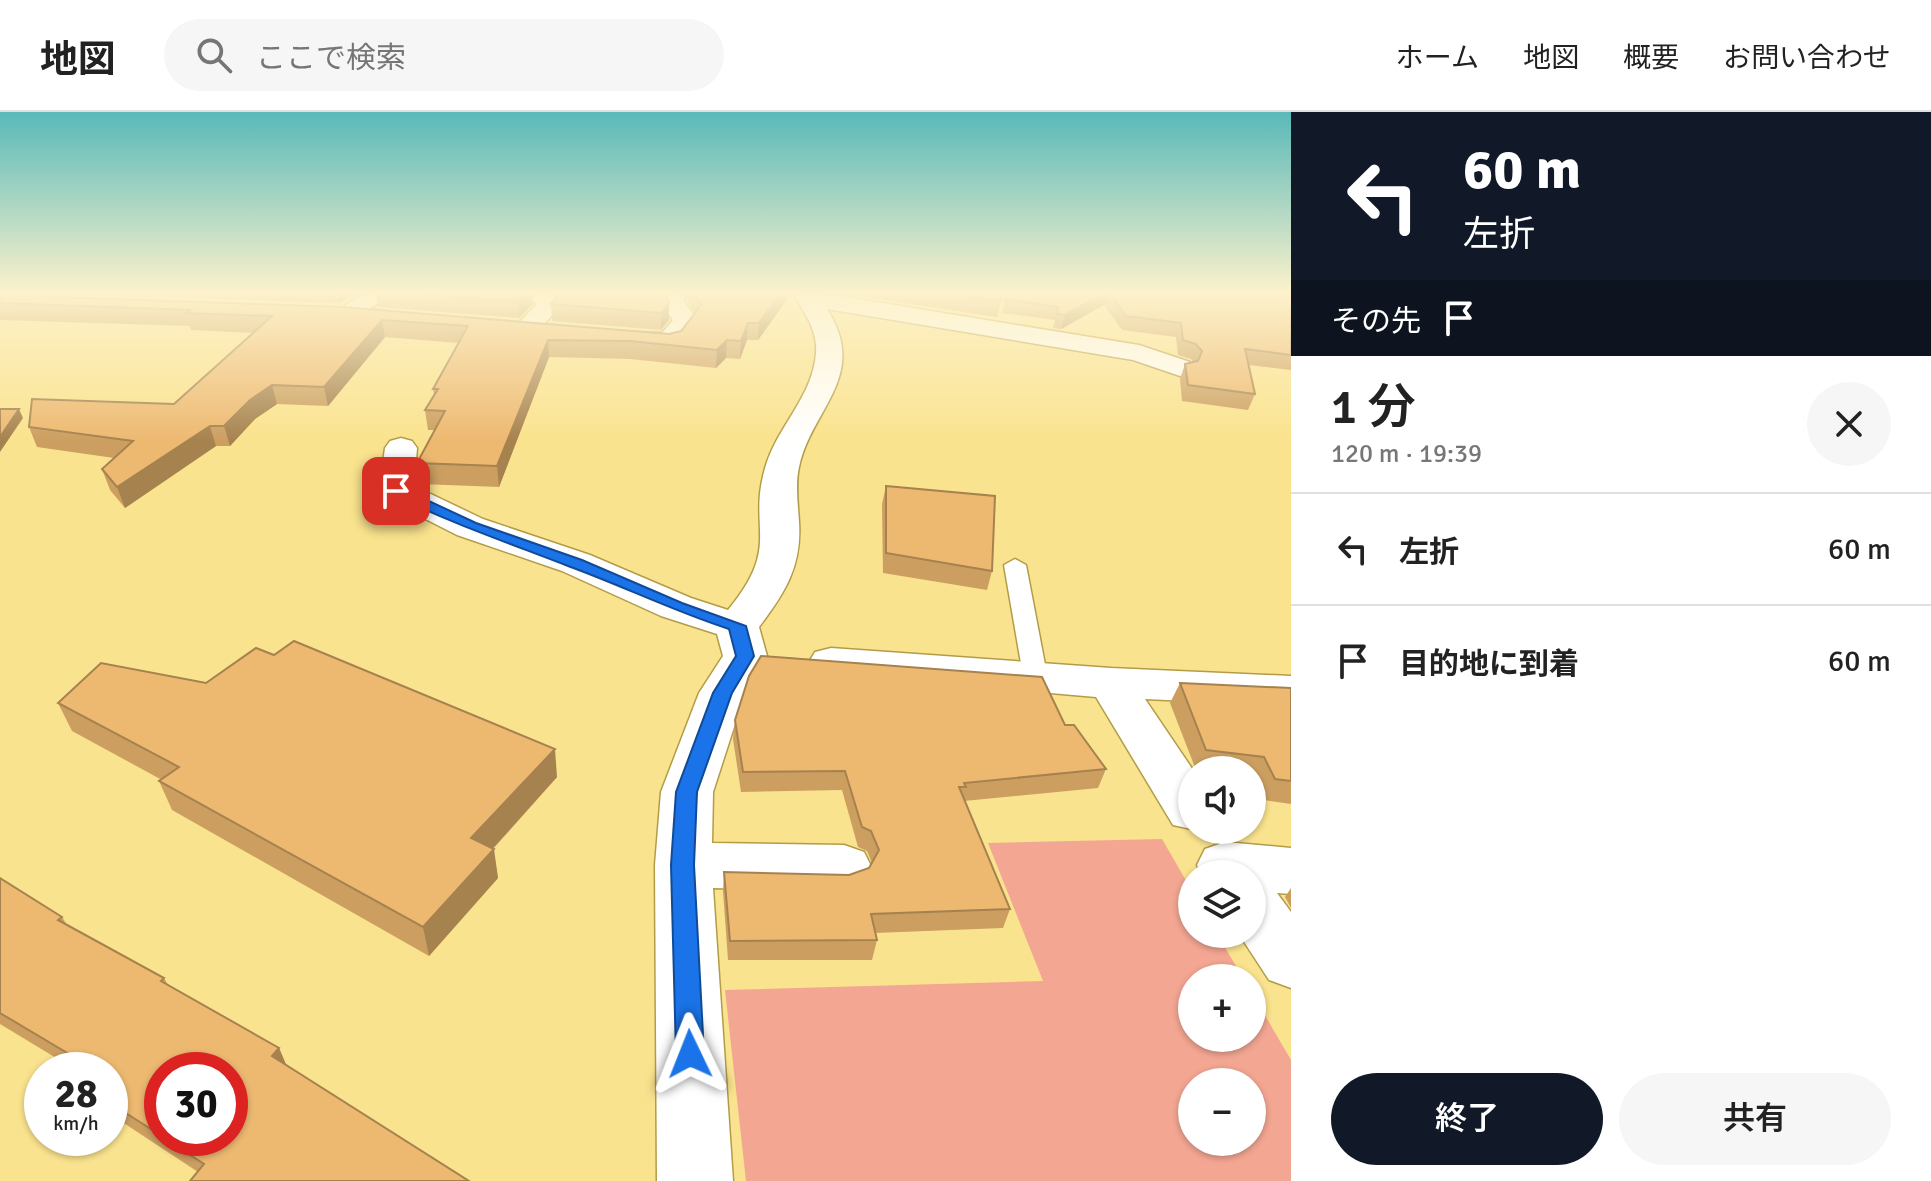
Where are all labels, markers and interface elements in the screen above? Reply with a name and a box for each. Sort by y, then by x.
search box [164,19,724,91]
icon: search [192,33,236,77]
text: 地図 [40,36,116,83]
text: ここで検索 [256,40,406,77]
text: ホーム [1396,41,1479,75]
text: 地図 [1523,41,1579,75]
text: 概要 [1623,41,1679,75]
text: お問い合わせ [1723,41,1891,75]
text: 60 m [1463,135,1581,204]
icon: left [1331,144,1435,248]
text: 左折 [1463,212,1535,257]
icon: arrive [1437,296,1481,340]
text: その先 [1331,303,1421,340]
text: 1 分 [1331,378,1415,437]
button: close [1807,382,1891,466]
text: 120 m · 19:39 [1331,438,1482,470]
pin [362,457,430,525]
icon: arrive [374,469,418,513]
icon: left [1331,527,1375,571]
text: 60 m [1828,531,1891,568]
text: 左折 [1399,534,1459,571]
icon: arrive [1331,639,1375,683]
text: 60 m [1828,643,1891,680]
text: 目的地に到着 [1399,646,1579,683]
map controls [1178,756,1266,1156]
button: sound [1178,756,1266,844]
button: layers [1178,860,1266,948]
button: + [1178,964,1266,1052]
position arrow [648,1012,732,1096]
speed limit sign: 30 [144,1052,248,1156]
button: − [1178,1068,1266,1156]
text: 28 [54,1069,98,1119]
button: 終了 [1331,1073,1603,1165]
button: 共有 [1619,1073,1891,1165]
text: km/h [53,1111,99,1136]

